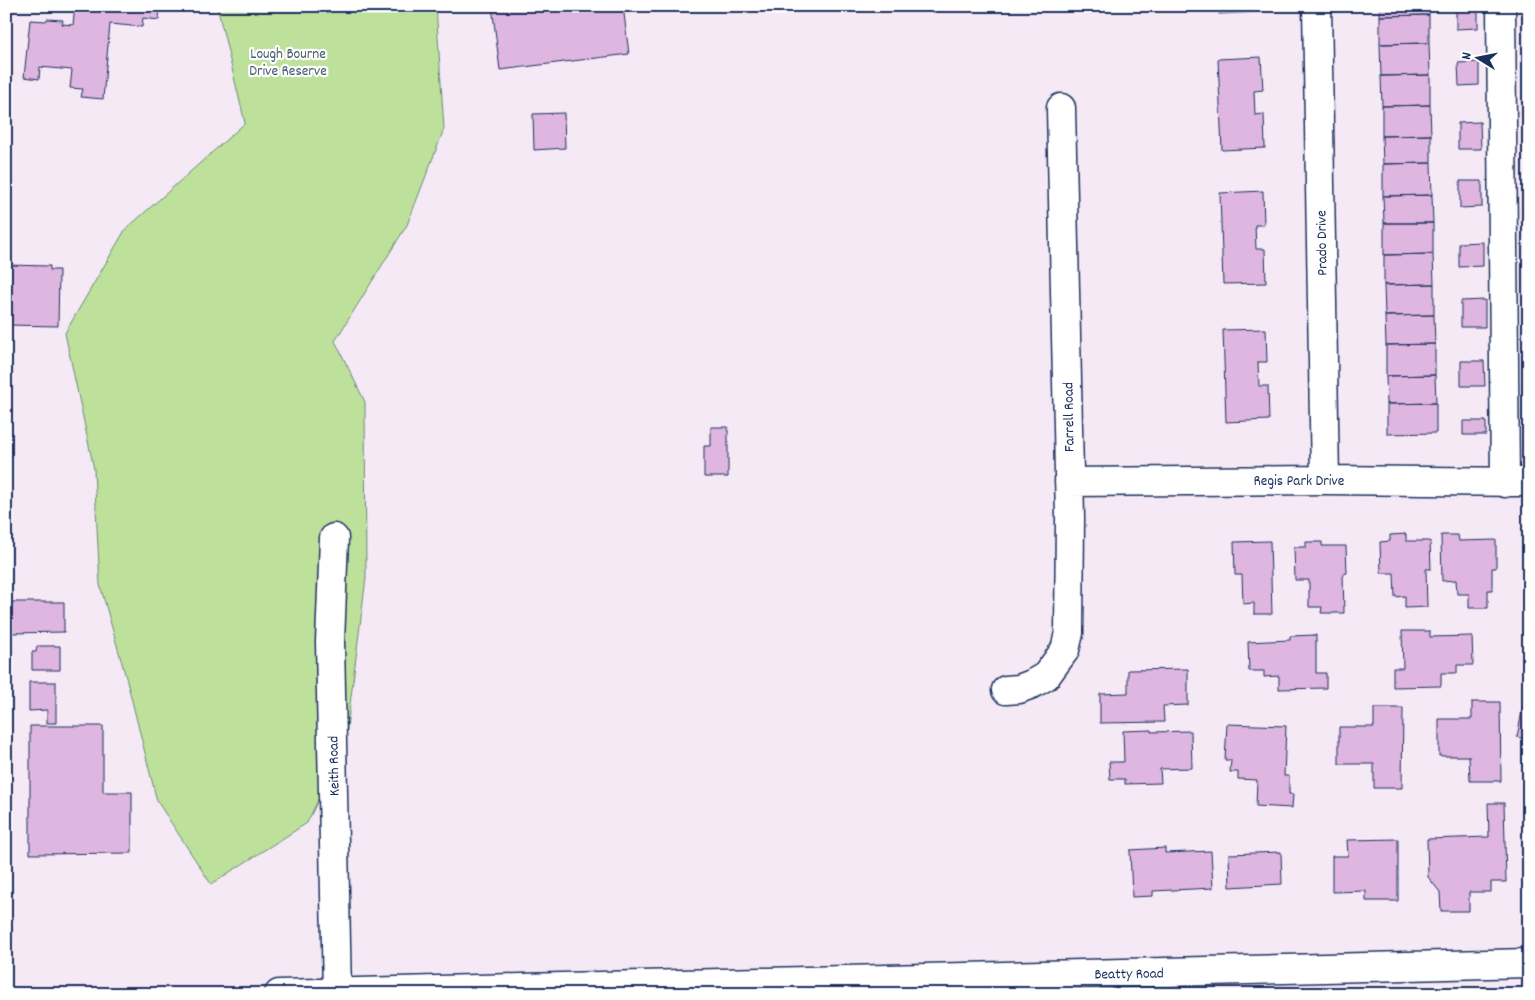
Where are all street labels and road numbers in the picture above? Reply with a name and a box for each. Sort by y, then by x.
street label: Prado Drive [1311,210,1335,276]
street label: Farrell Road [1058,382,1082,452]
street label: Regis Park Drive [1254,471,1345,493]
street label: Keith Road [323,736,347,796]
street label: Beatty Road [1094,963,1164,987]

